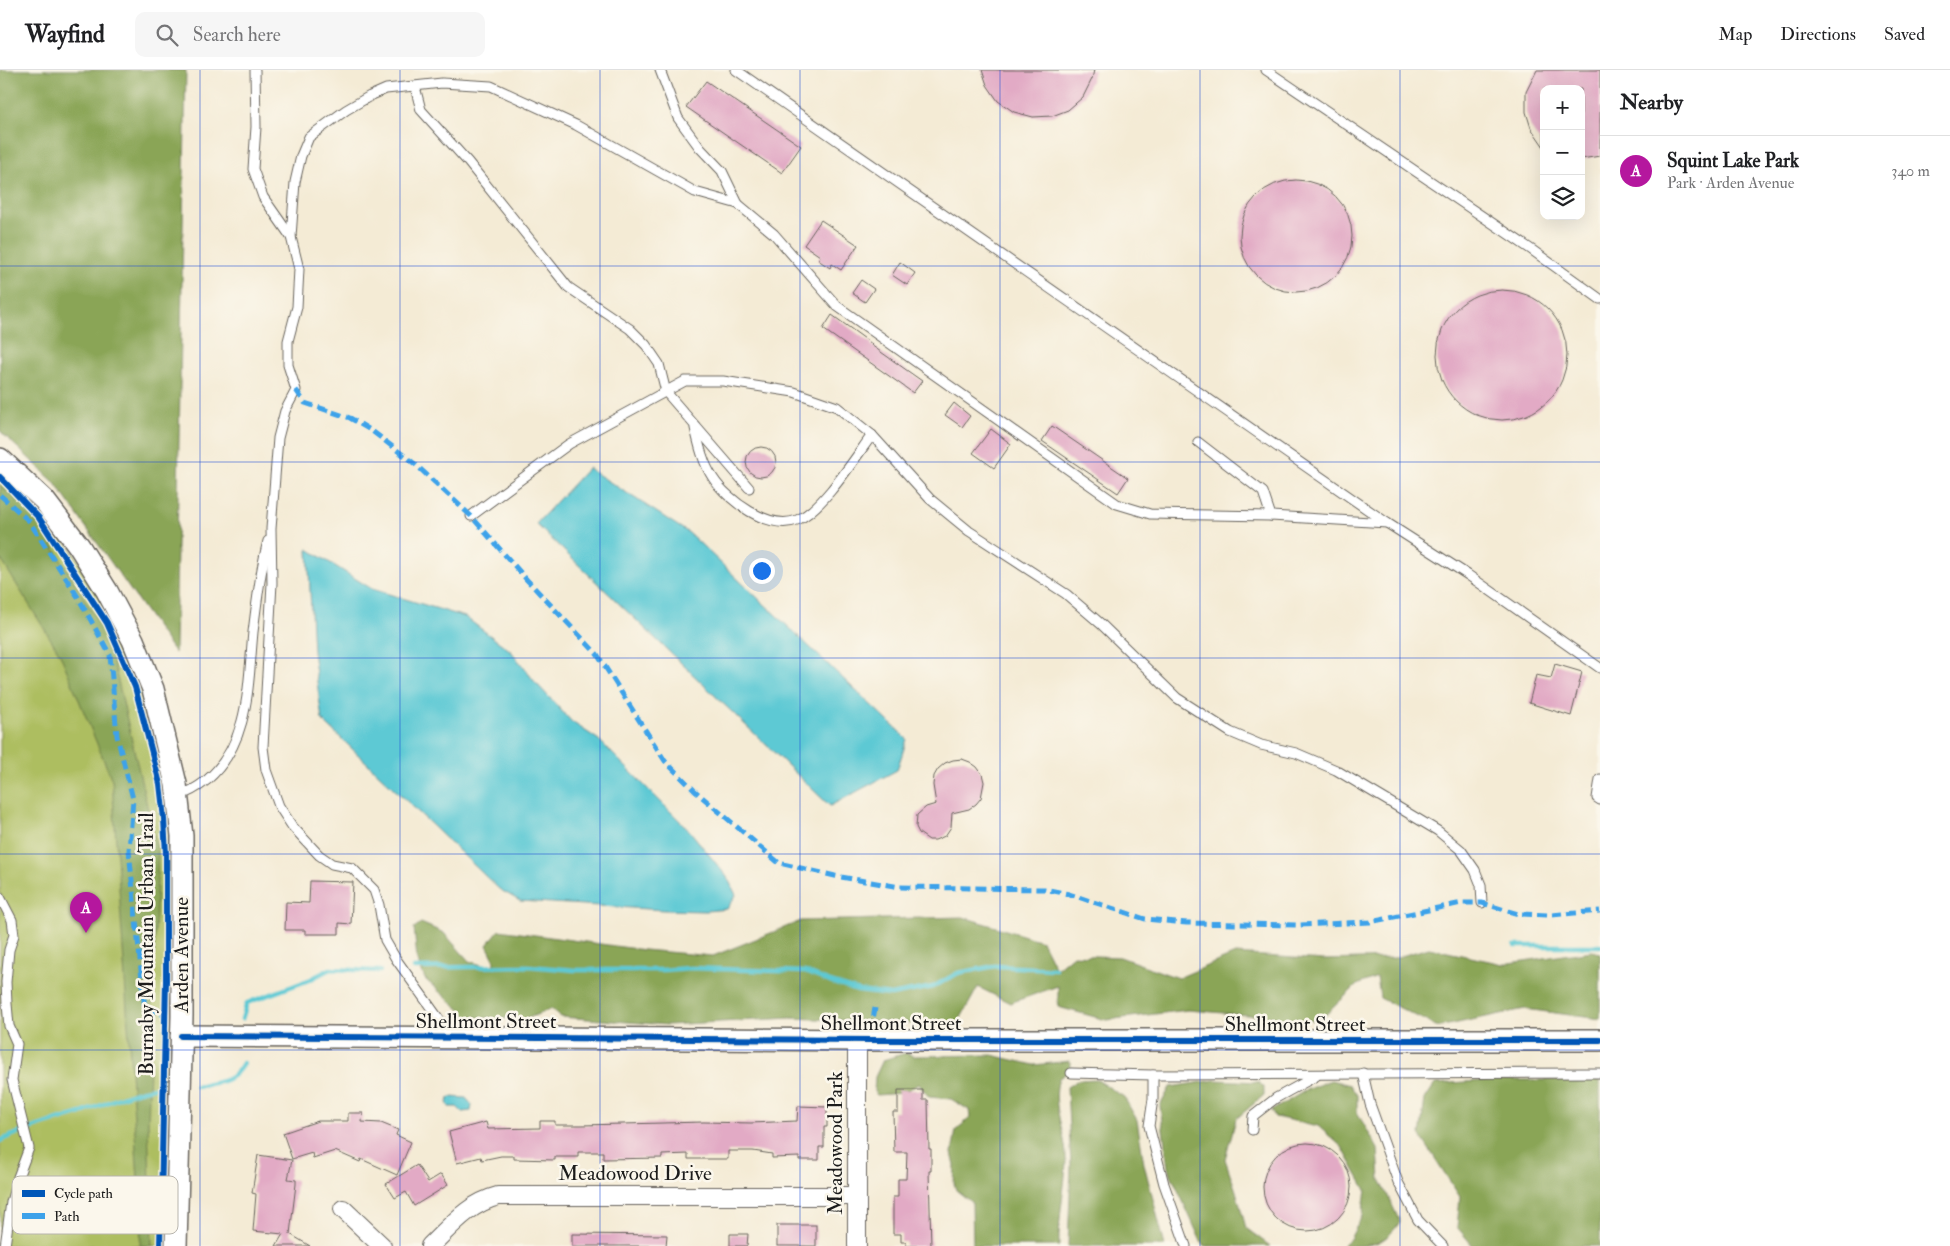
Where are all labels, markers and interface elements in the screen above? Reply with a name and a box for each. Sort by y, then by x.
search box [135,12,485,57]
text: Wayfind [25,19,105,50]
icon: search [153,21,181,49]
text: Search here [193,23,281,47]
text: Map [1719,23,1752,46]
text: Directions [1780,23,1856,46]
text: Saved [1884,23,1925,46]
map controls [1540,85,1585,220]
button: + [1540,85,1585,130]
text: Nearby [1620,89,1683,116]
button: − [1540,130,1585,175]
text: Squint Lake Park [1667,149,1799,173]
text: A [1631,161,1641,181]
text: 340 m [1891,161,1930,181]
text: Park · Arden Avenue [1667,173,1795,193]
button: layers [1540,175,1585,220]
your location [749,558,775,584]
street label: Burnaby Mountain Urban Trail [133,812,160,1076]
pin: A [70,892,102,933]
street label: Arden Avenue [168,897,195,1014]
street label: Shellmont Street [415,1008,557,1035]
street label: Shellmont Street [820,1010,962,1037]
street label: Shellmont Street [1224,1011,1366,1038]
street label: Meadowood Park [822,1071,849,1215]
street label: Meadowood Drive [558,1160,712,1187]
legend [12,1176,178,1234]
text: Cycle path [54,1185,114,1203]
text: Path [54,1208,80,1225]

